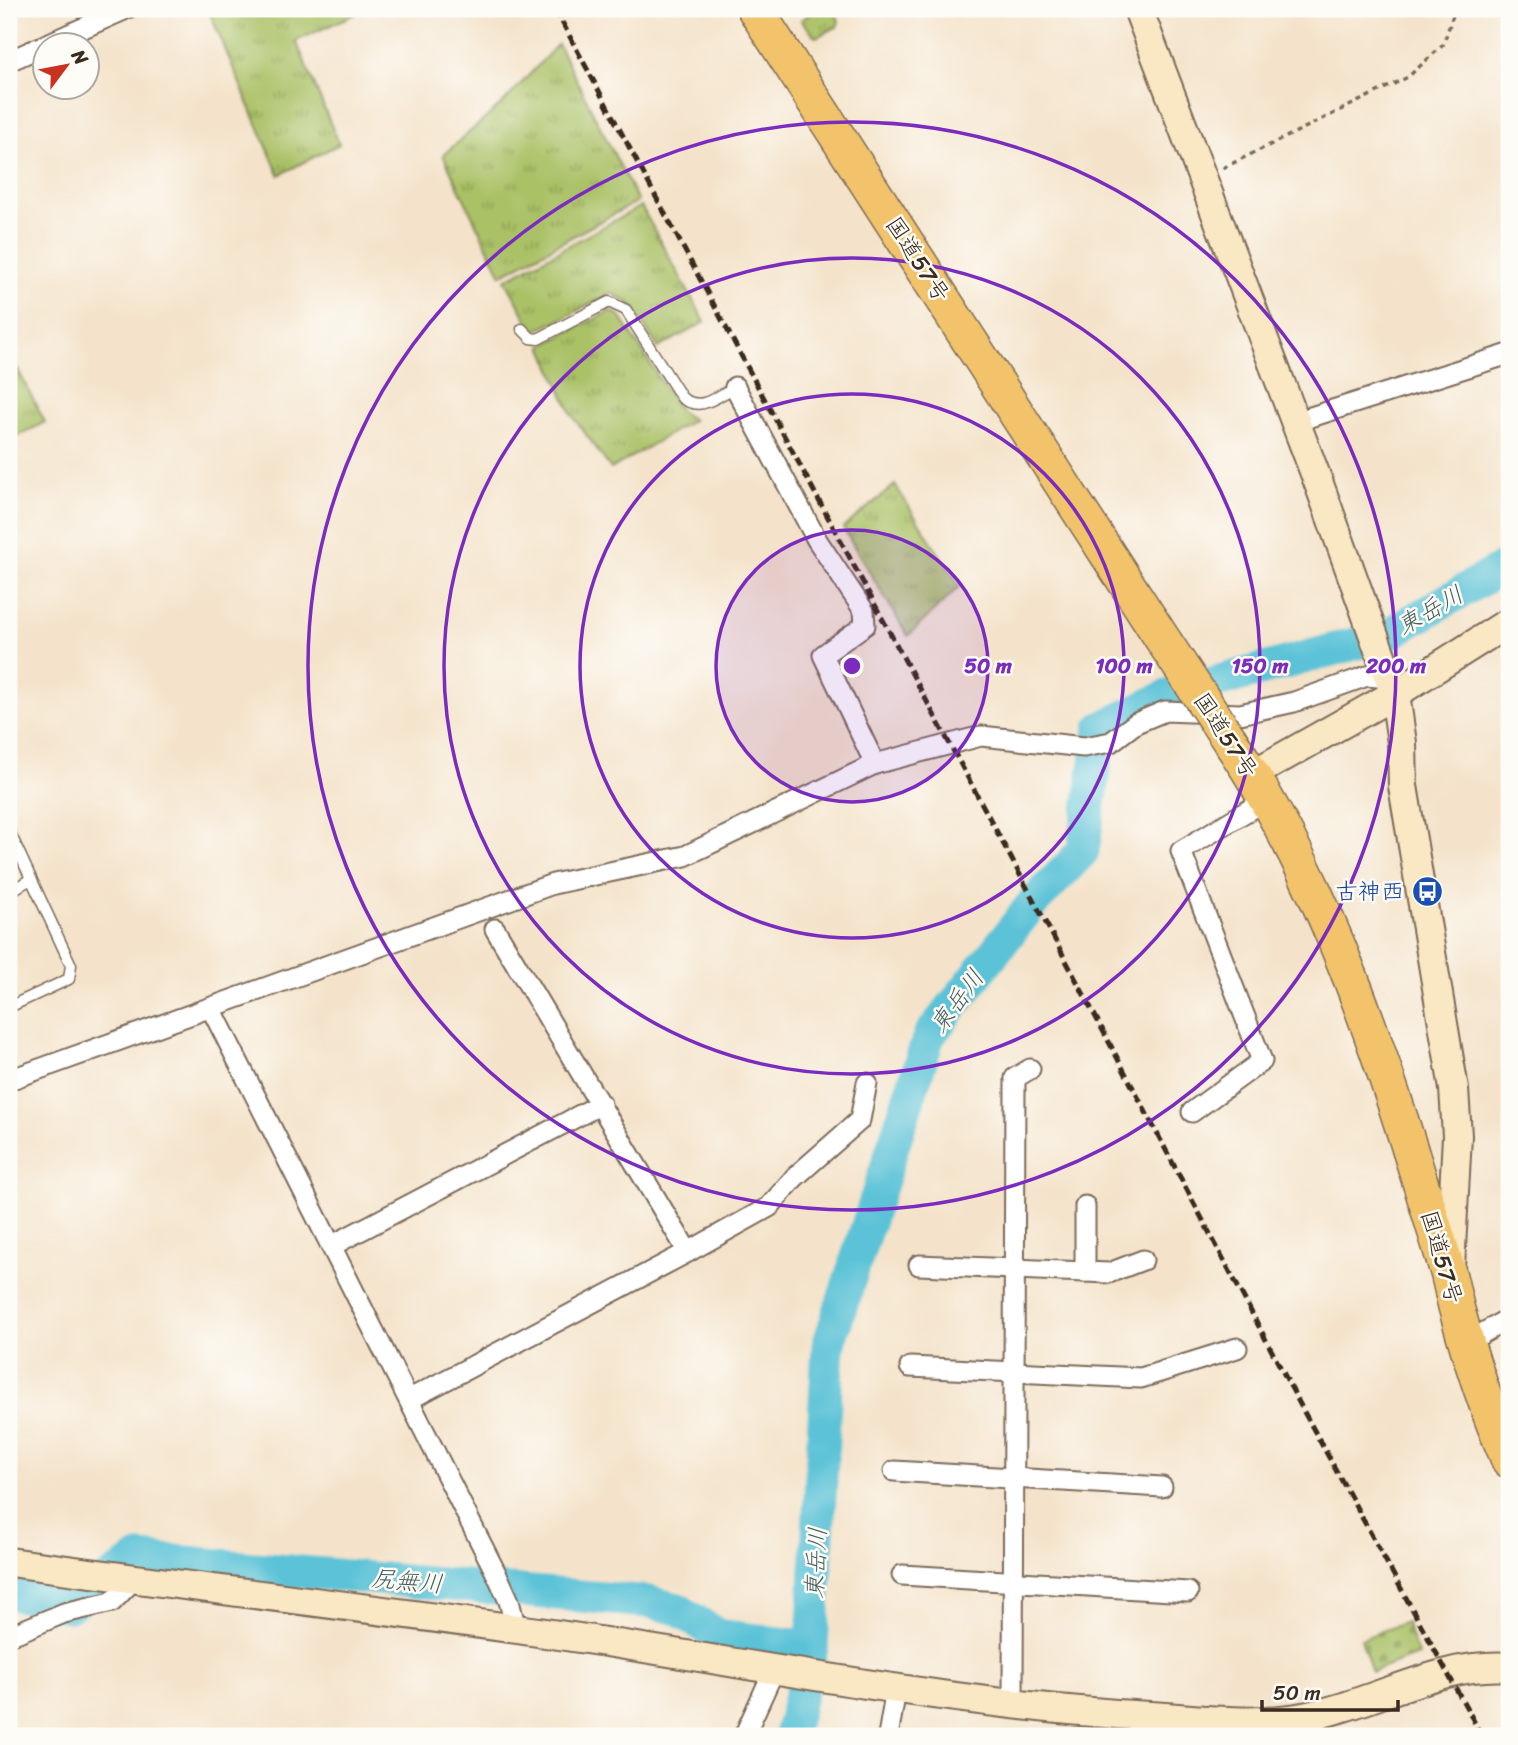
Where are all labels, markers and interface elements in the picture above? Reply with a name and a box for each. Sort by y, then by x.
north arrow [32,32,102,102]
text: N [62,42,98,72]
street label: 国道57号 [874,208,961,311]
water label: 東岳川 [1388,574,1472,646]
text: 50 m [964,647,1013,685]
text: 100 m [1095,647,1153,685]
text: 150 m [1232,647,1289,685]
text: 200 m [1365,647,1427,685]
centre of rings [840,654,864,678]
street label: 国道57号 [1182,684,1269,787]
place label: 古神西 [1335,871,1404,912]
bus stop icon: 古神西 [1410,874,1444,908]
water label: 東岳川 [919,960,995,1042]
street label: 国道57号 [1409,1205,1474,1309]
water label: 東岳川 [793,1526,839,1600]
water label: 尻無川 [369,1557,445,1605]
scale bar [1262,1668,1399,1712]
text: 50 m [1273,1674,1321,1712]

